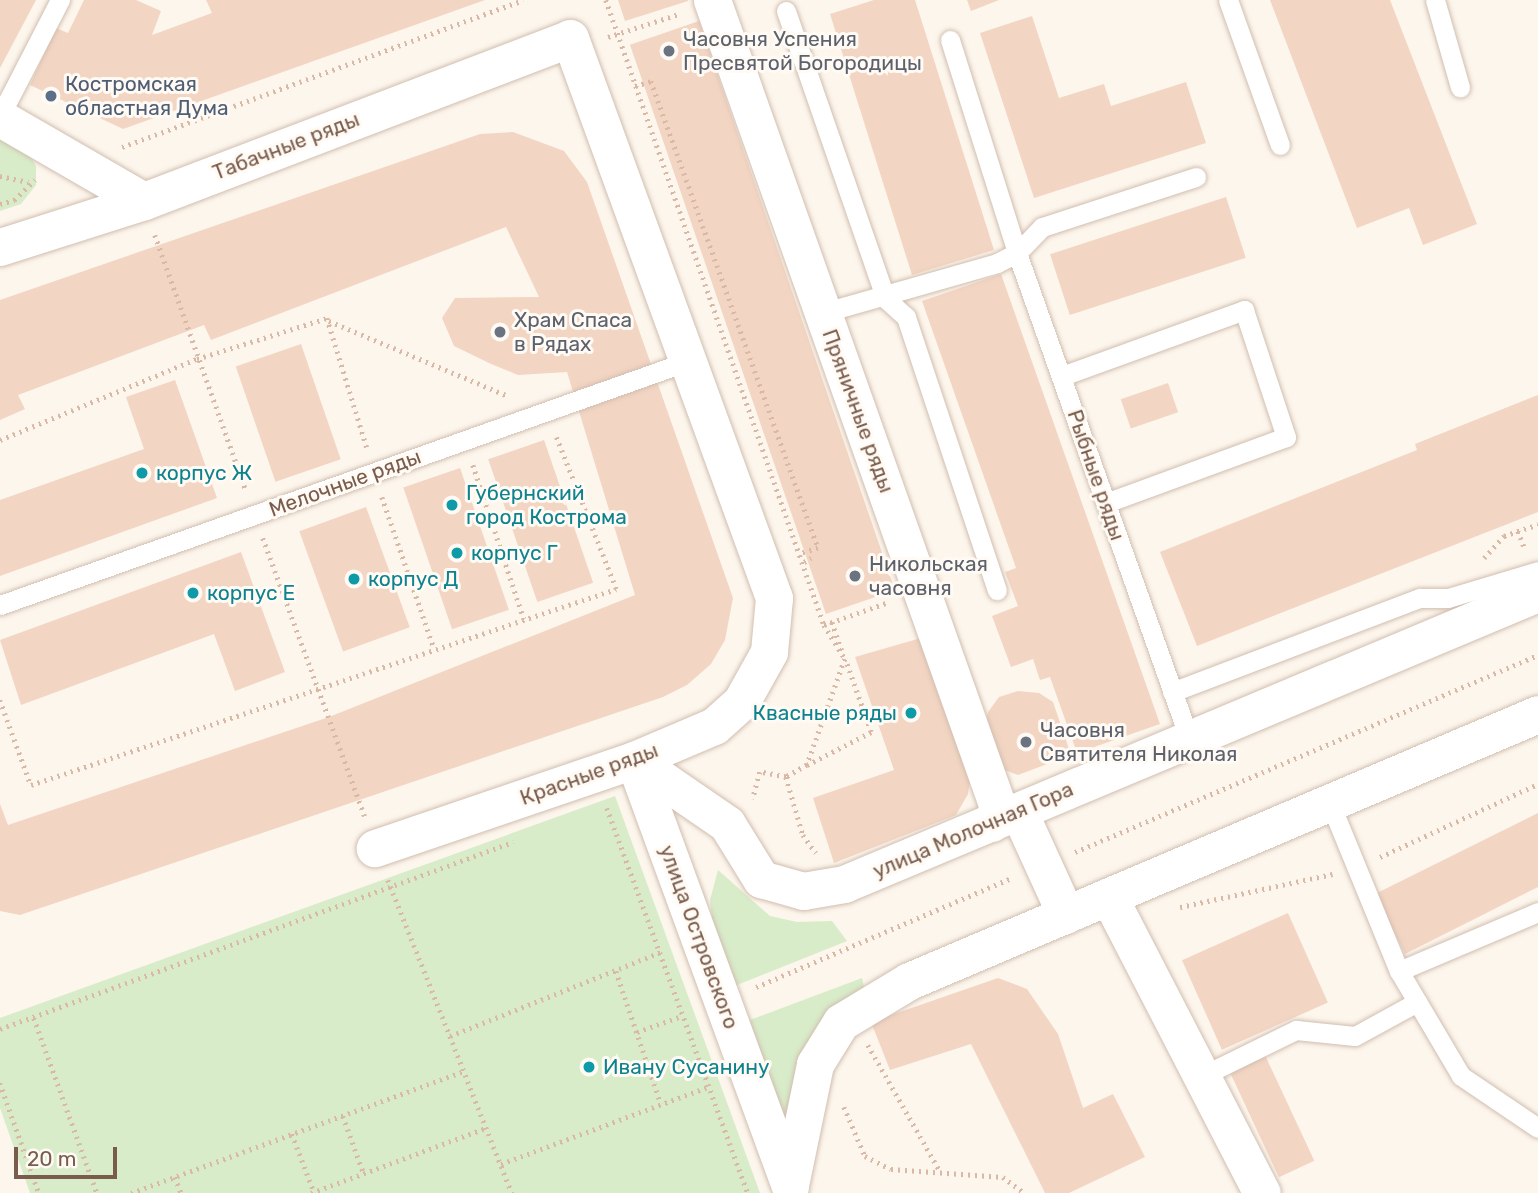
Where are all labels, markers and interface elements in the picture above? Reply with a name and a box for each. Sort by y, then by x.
place label: Часовня Успения Пресвятой Богородицы [683,26,922,76]
marker: Часовня Успения Пресвятой Богородицы [661,43,677,59]
place label: Костромская областная Дума [65,71,229,121]
marker: Костромская областная Дума [43,88,59,104]
street label: Табачные ряды [209,106,363,186]
place label: Храм Спаса в Рядах [514,307,632,357]
marker: Храм Спаса в Рядах [492,324,508,340]
street label: Пряничные ряды [817,326,899,496]
street label: Рыбные ряды [1062,406,1130,544]
street label: Мелочные ряды [265,444,425,522]
place label: корпус Ж [156,460,252,486]
marker: корпус Ж [134,465,150,481]
place label: Губернский город Кострома [466,480,627,530]
marker: Губернский город Кострома [444,497,460,513]
place label: корпус Г [471,540,558,566]
marker: корпус Г [449,545,465,561]
place label: Никольская часовня [869,551,988,601]
place label: корпус Д [368,566,458,592]
marker: Никольская часовня [847,568,863,584]
marker: корпус Д [346,571,362,587]
place label: корпус Е [207,580,295,606]
marker: корпус Е [185,585,201,601]
place label: Квасные ряды [753,700,897,726]
marker: Квасные ряды [903,705,919,721]
place label: Часовня Святителя Николая [1040,717,1238,767]
marker: Часовня Святителя Николая [1018,734,1034,750]
street label: Красные ряды [517,737,661,811]
street label: улица Молочная Гора [869,776,1077,884]
street label: улица Островского [654,842,744,1032]
place label: Ивану Сусанину [603,1054,770,1080]
marker: Ивану Сусанину [581,1059,597,1075]
scale bar [18,1134,121,1178]
text: 20 m [27,1146,76,1171]

